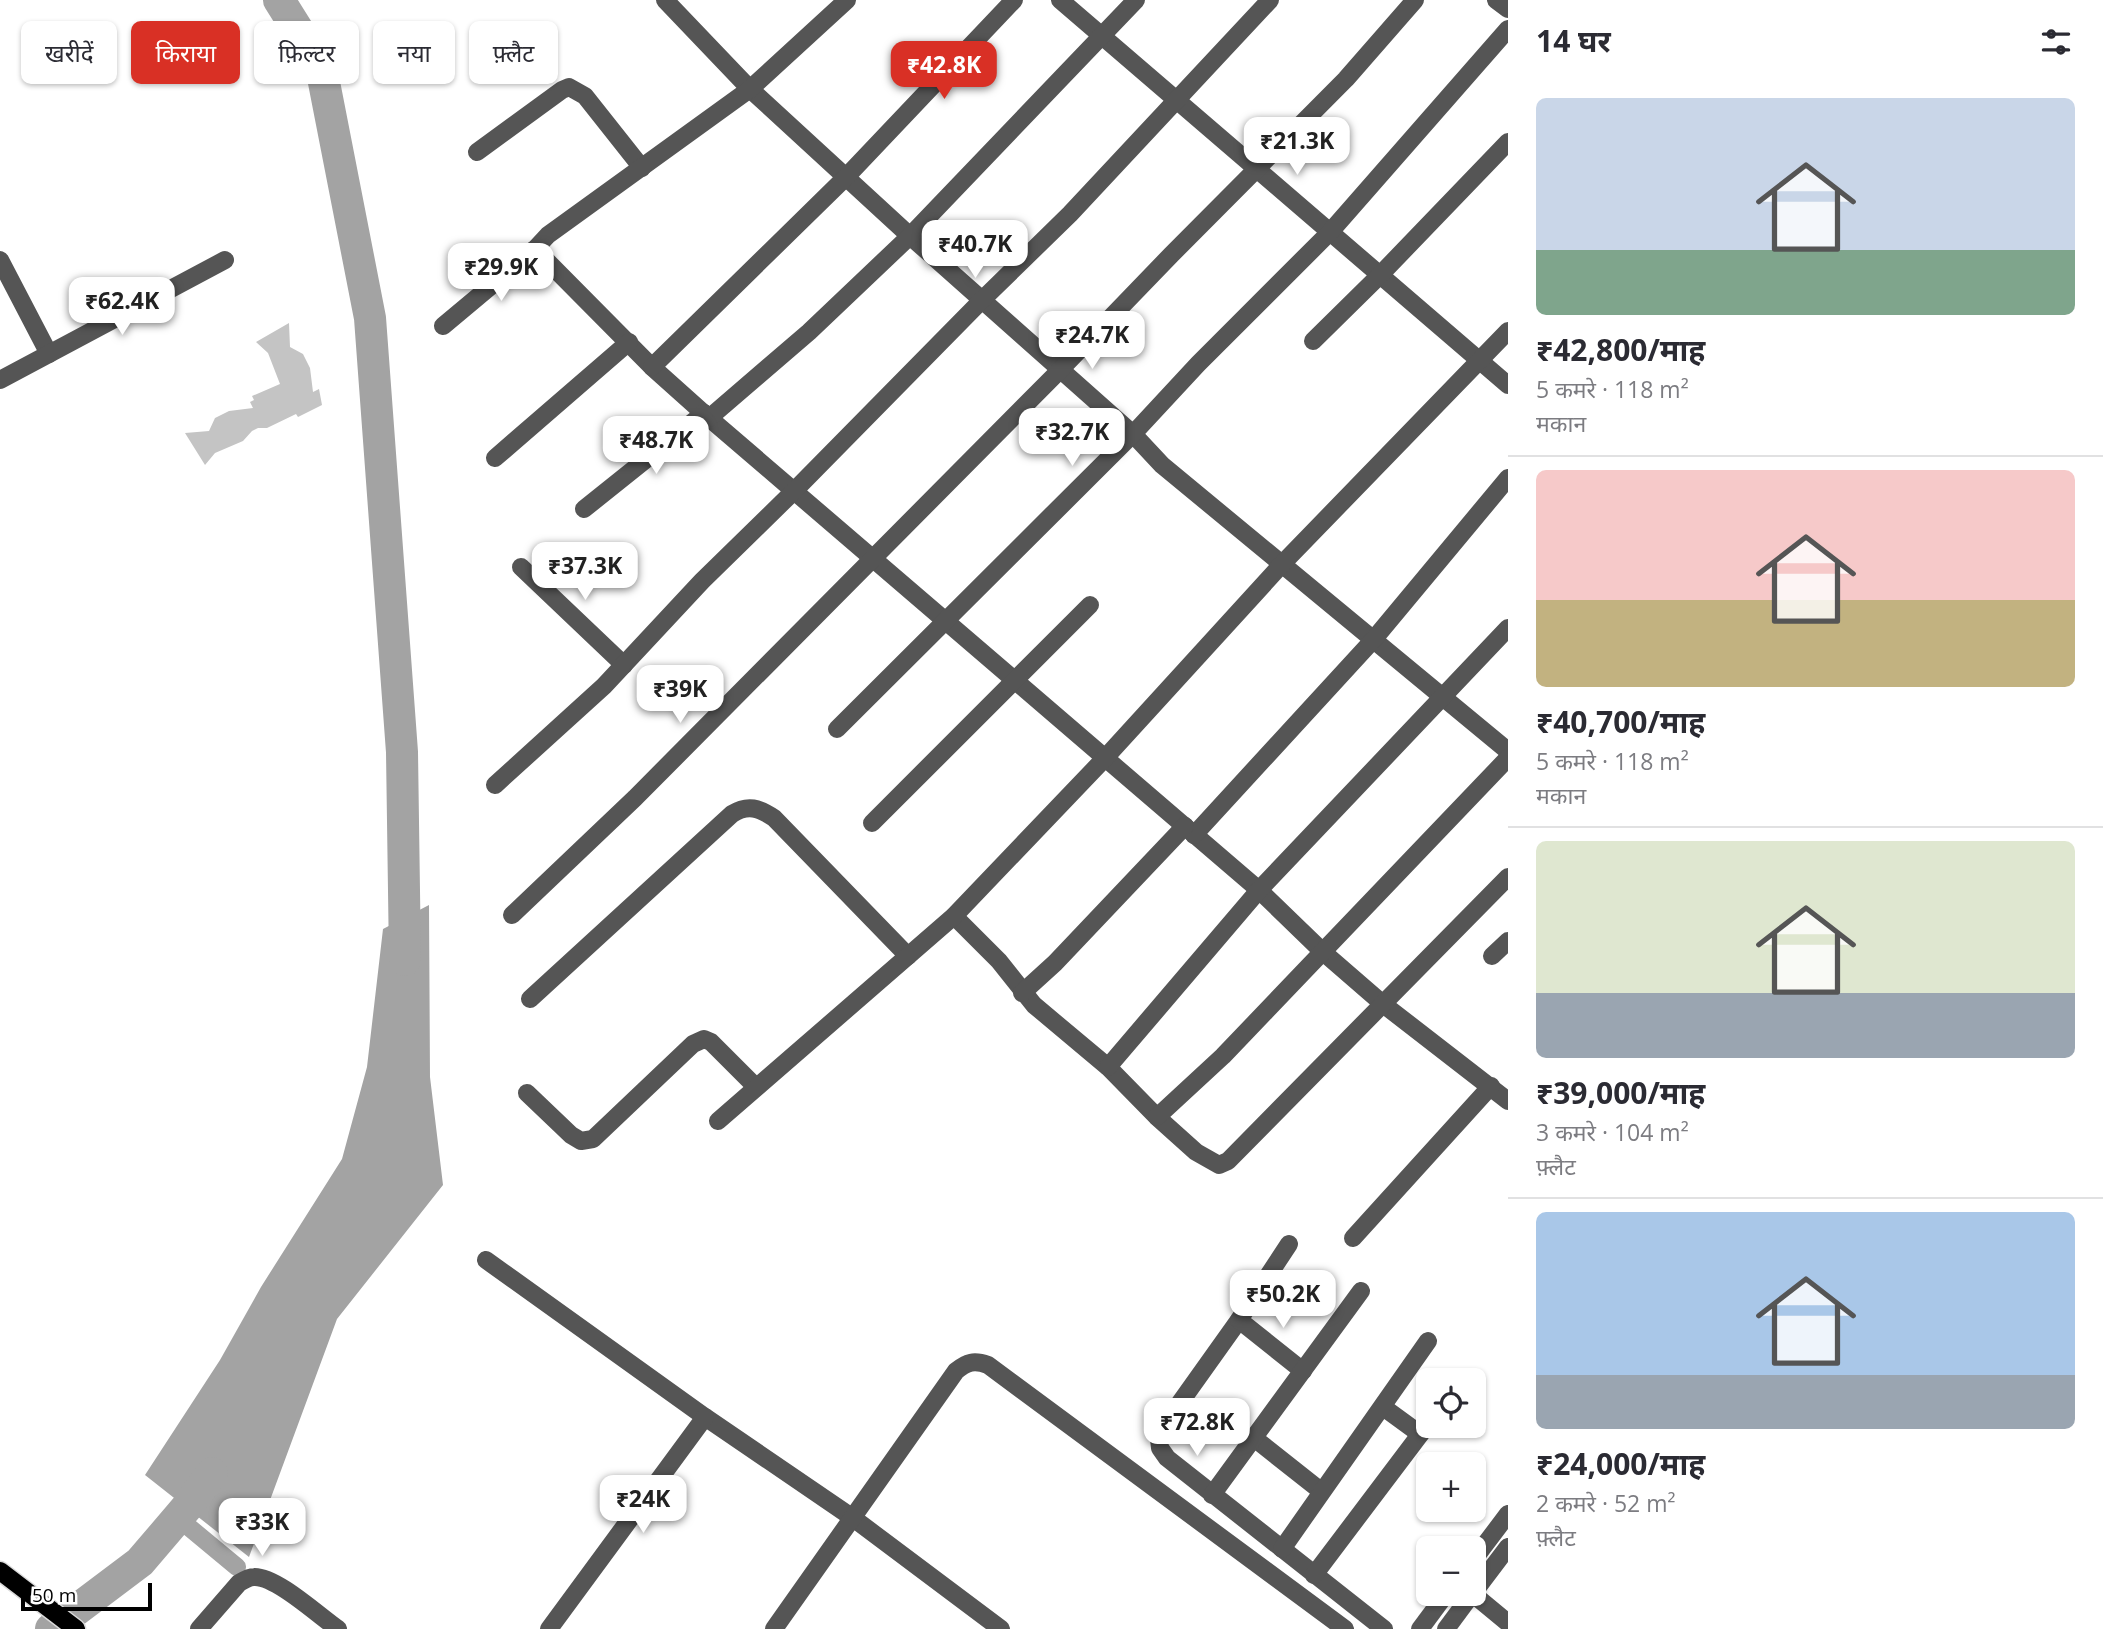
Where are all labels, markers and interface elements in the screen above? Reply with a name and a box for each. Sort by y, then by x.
text: 14 घर [1536,20,1611,61]
chip: खरीदें [21,21,117,84]
chip: किराया [131,21,240,84]
chip: फ़िल्टर [254,21,359,84]
chip: नया [373,21,455,84]
chip: फ़्लैट [469,21,558,84]
icon: filters [2037,23,2075,61]
pin: ₹42.8K [887,42,1001,101]
text: ₹42.8K [907,48,981,80]
pin: ₹21.3K [1240,118,1354,177]
text: ₹21.3K [1260,124,1334,156]
icon: home [1743,144,1869,270]
pin: ₹40.7K [918,220,1032,280]
text: ₹40.7K [938,227,1012,259]
pin: ₹29.9K [444,244,558,303]
text: ₹29.9K [464,250,538,282]
pin: ₹62.4K [65,278,179,337]
text: ₹62.4K [85,284,159,316]
pin: ₹24.7K [1035,312,1149,371]
text: ₹24.7K [1055,318,1129,350]
text: ₹42,800/माह [1536,329,1705,370]
text: 5 कमरे · 118 m² [1536,373,1689,405]
text: मकान [1536,407,1586,439]
pin: ₹32.7K [1015,408,1129,468]
text: ₹32.7K [1035,415,1109,447]
pin: ₹48.7K [599,416,713,476]
text: ₹48.7K [619,423,693,455]
icon: home [1743,516,1869,642]
pin: ₹37.3K [528,542,642,602]
text: ₹37.3K [548,549,622,581]
pin: ₹39K [639,666,721,725]
text: ₹39K [653,672,707,704]
text: ₹40,700/माह [1536,701,1705,742]
text: 5 कमरे · 118 m² [1536,745,1689,777]
text: मकान [1536,779,1586,811]
icon: home [1743,887,1869,1013]
text: ₹39,000/माह [1536,1072,1705,1113]
text: 3 कमरे · 104 m² [1536,1116,1689,1148]
text: फ़्लैट [1536,1150,1576,1182]
icon: home [1743,1258,1869,1384]
pin: ₹50.2K [1226,1270,1340,1330]
text: ₹50.2K [1246,1277,1320,1309]
map controls [1416,1368,1486,1606]
button: locate [1416,1368,1486,1438]
pin: ₹72.8K [1140,1398,1254,1458]
text: ₹72.8K [1160,1405,1234,1437]
text: ₹24,000/माह [1536,1443,1705,1484]
button: + [1416,1452,1486,1522]
pin: ₹24K [602,1476,684,1535]
text: ₹24K [616,1482,670,1514]
text: 2 कमरे · 52 m² [1536,1487,1676,1519]
pin: ₹33K [221,1498,303,1558]
text: ₹33K [235,1505,289,1537]
text: फ़्लैट [1536,1521,1576,1553]
button: − [1416,1536,1486,1606]
scale bar [21,1580,152,1612]
text: 50 m [32,1582,76,1608]

